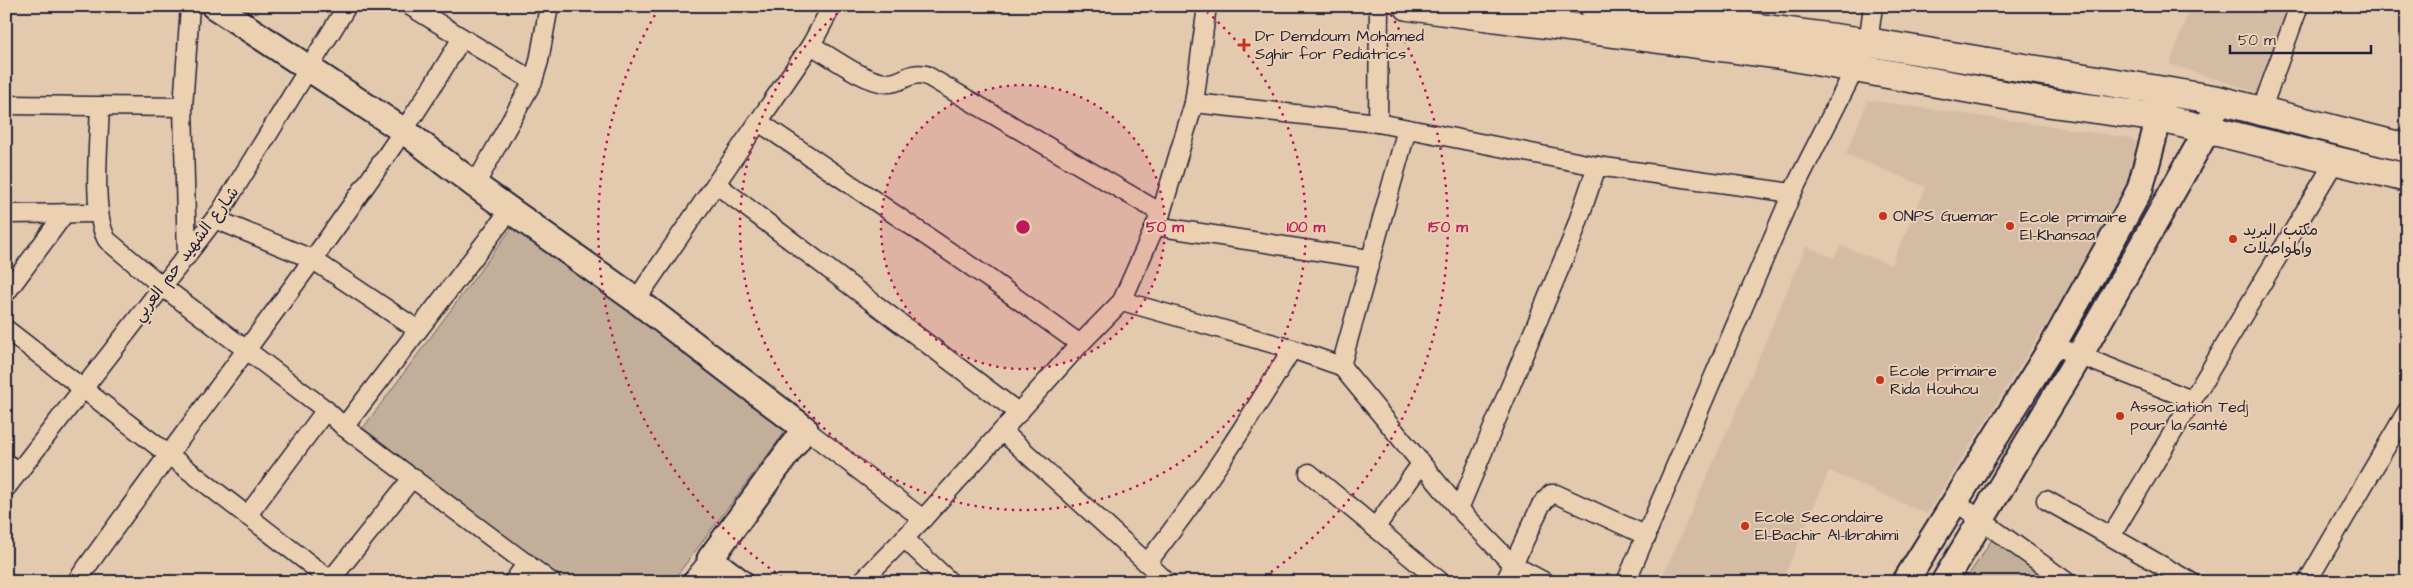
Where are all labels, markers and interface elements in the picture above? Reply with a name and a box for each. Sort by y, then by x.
scale bar [2230,22,2372,54]
place label: Dr Demdoum Mohamed Sghir for Pediatrics [1255,25,1424,66]
text: 50 m [2238,30,2276,51]
marker: Dr Demdoum Mohamed Sghir for Pediatrics [1237,38,1251,52]
street label: شـارع الشهيد حم العربي [128,182,246,328]
place label: ONPS Guemar [1893,205,1998,227]
place label: Ecole primaire El-Khansaa [2020,206,2127,246]
marker: ONPS Guemar [1877,210,1889,222]
text: 50 m [1146,217,1184,238]
text: 100 m [1287,217,1326,238]
text: 150 m [1428,217,1468,238]
centre of rings [1014,218,1032,236]
place label: مكتب البريد والمواصلات [2243,219,2318,259]
marker: Ecole primaire El-Khansaa [2004,220,2016,232]
marker: مكتب البريد والمواصلات [2227,233,2239,245]
place label: Ecole primaire Rida Houhou [1890,360,1997,400]
marker: Ecole primaire Rida Houhou [1874,374,1886,386]
place label: Association Tedj pour la santé [2130,396,2248,436]
marker: Association Tedj pour la santé [2114,410,2126,422]
place label: Ecole Secondaire El-Bachir Al-Ibrahimi [1755,506,1899,546]
marker: Ecole Secondaire El-Bachir Al-Ibrahimi [1739,520,1751,532]

